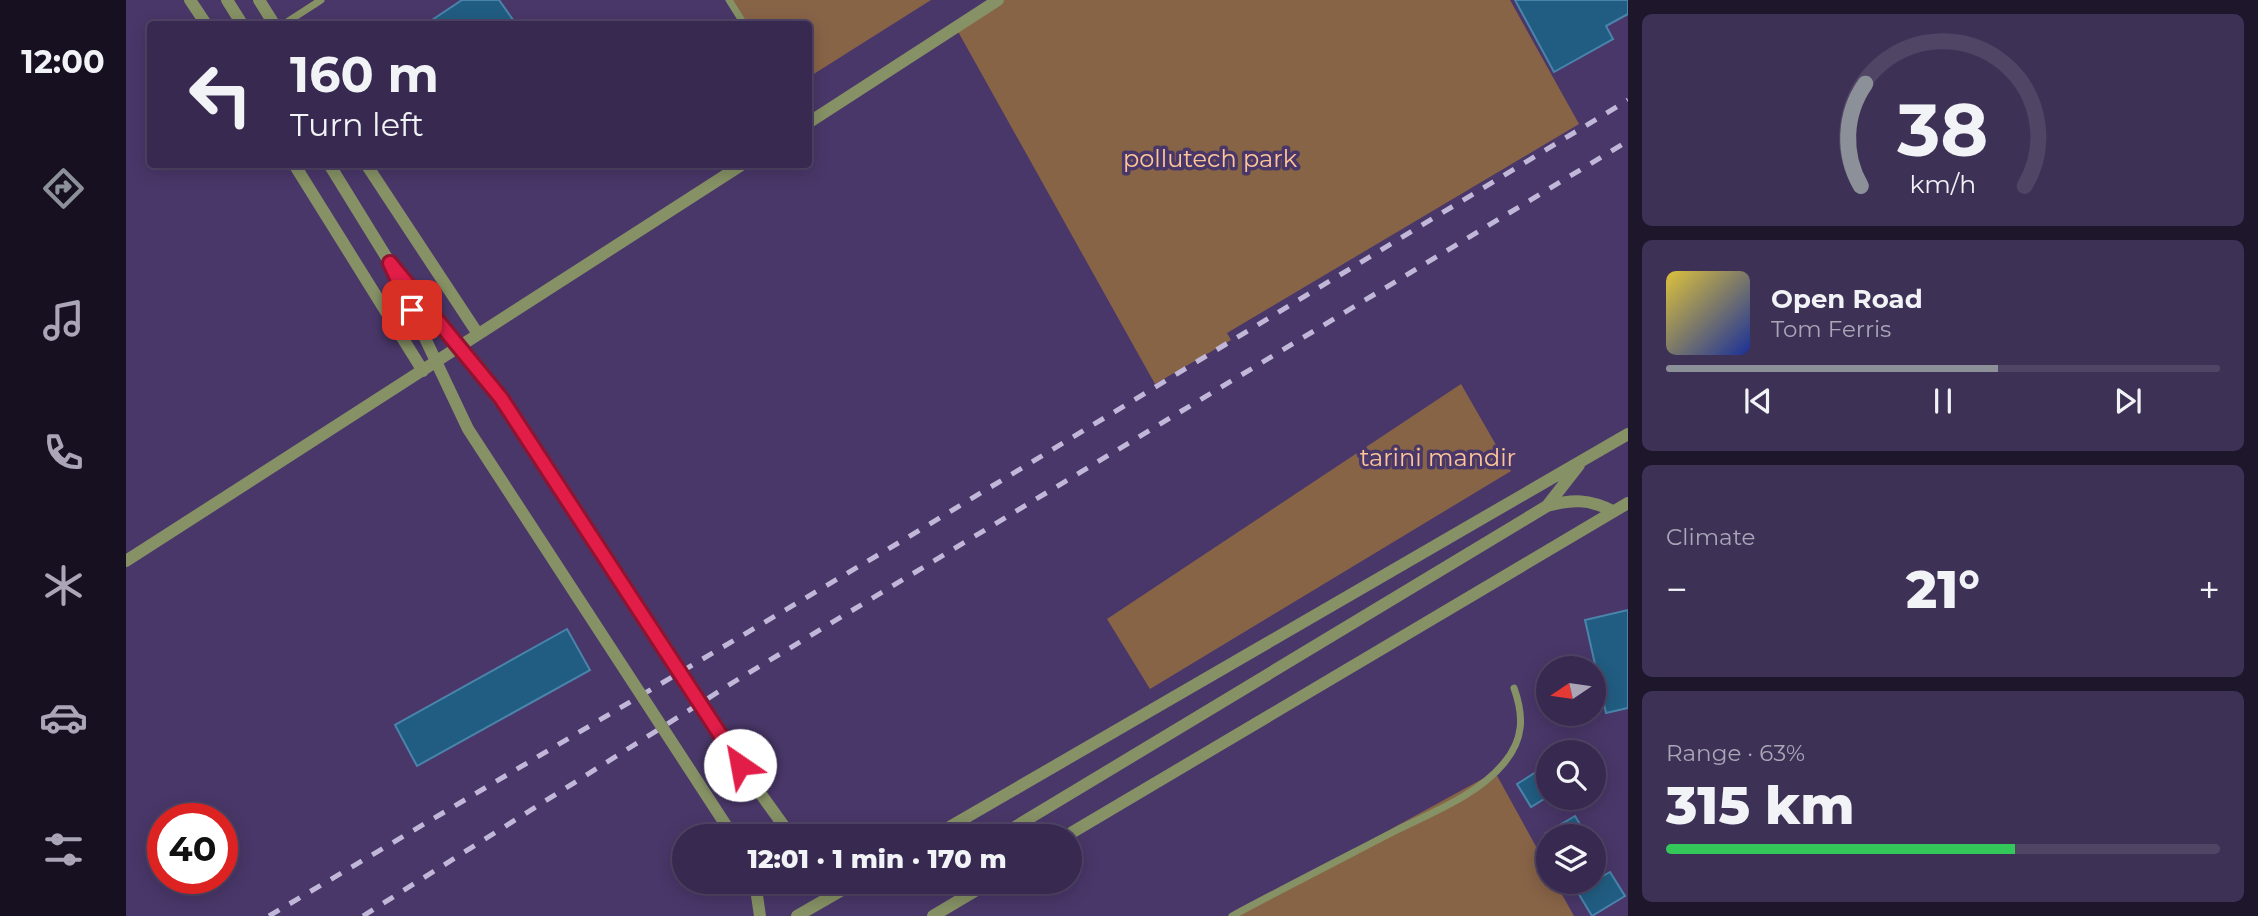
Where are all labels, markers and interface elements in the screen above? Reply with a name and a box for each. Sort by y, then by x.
text: 12:00 [21,42,105,81]
text: 160 m [290,45,439,104]
icon: left [175,49,266,140]
text: 38 [1896,86,1989,174]
text: Turn left [290,105,424,144]
park label: pollutech park [1123,144,1298,173]
icon: directions [39,164,88,213]
text: km/h [1910,169,1976,199]
pin [382,280,442,340]
text: Open Road [1771,283,1923,315]
icon: arrive [393,291,431,329]
icon: music [39,296,88,345]
text: Tom Ferris [1771,315,1891,343]
icon: previous [1739,382,1777,420]
icon: pause [1924,382,1962,420]
icon: next [2109,382,2147,420]
icon: phone [39,428,88,477]
park label: tarini mandir [1360,443,1516,472]
text: Climate [1666,523,1755,551]
text: 21° [1906,558,1980,621]
icon: climate [39,561,88,610]
text: − [1666,566,1688,613]
text: + [2198,566,2220,613]
north arrow [1536,656,1606,726]
map controls [1536,656,1606,894]
icon: car [39,693,88,742]
position arrow [703,728,777,802]
text: Range · 63% [1666,739,1805,767]
button: search [1536,740,1606,810]
text: 315 km [1666,774,1855,837]
speed limit sign: 40 [147,803,238,894]
button: layers [1536,824,1606,894]
icon: filters [39,825,88,874]
text: 12:01 · 1 min · 170 m [747,843,1007,875]

